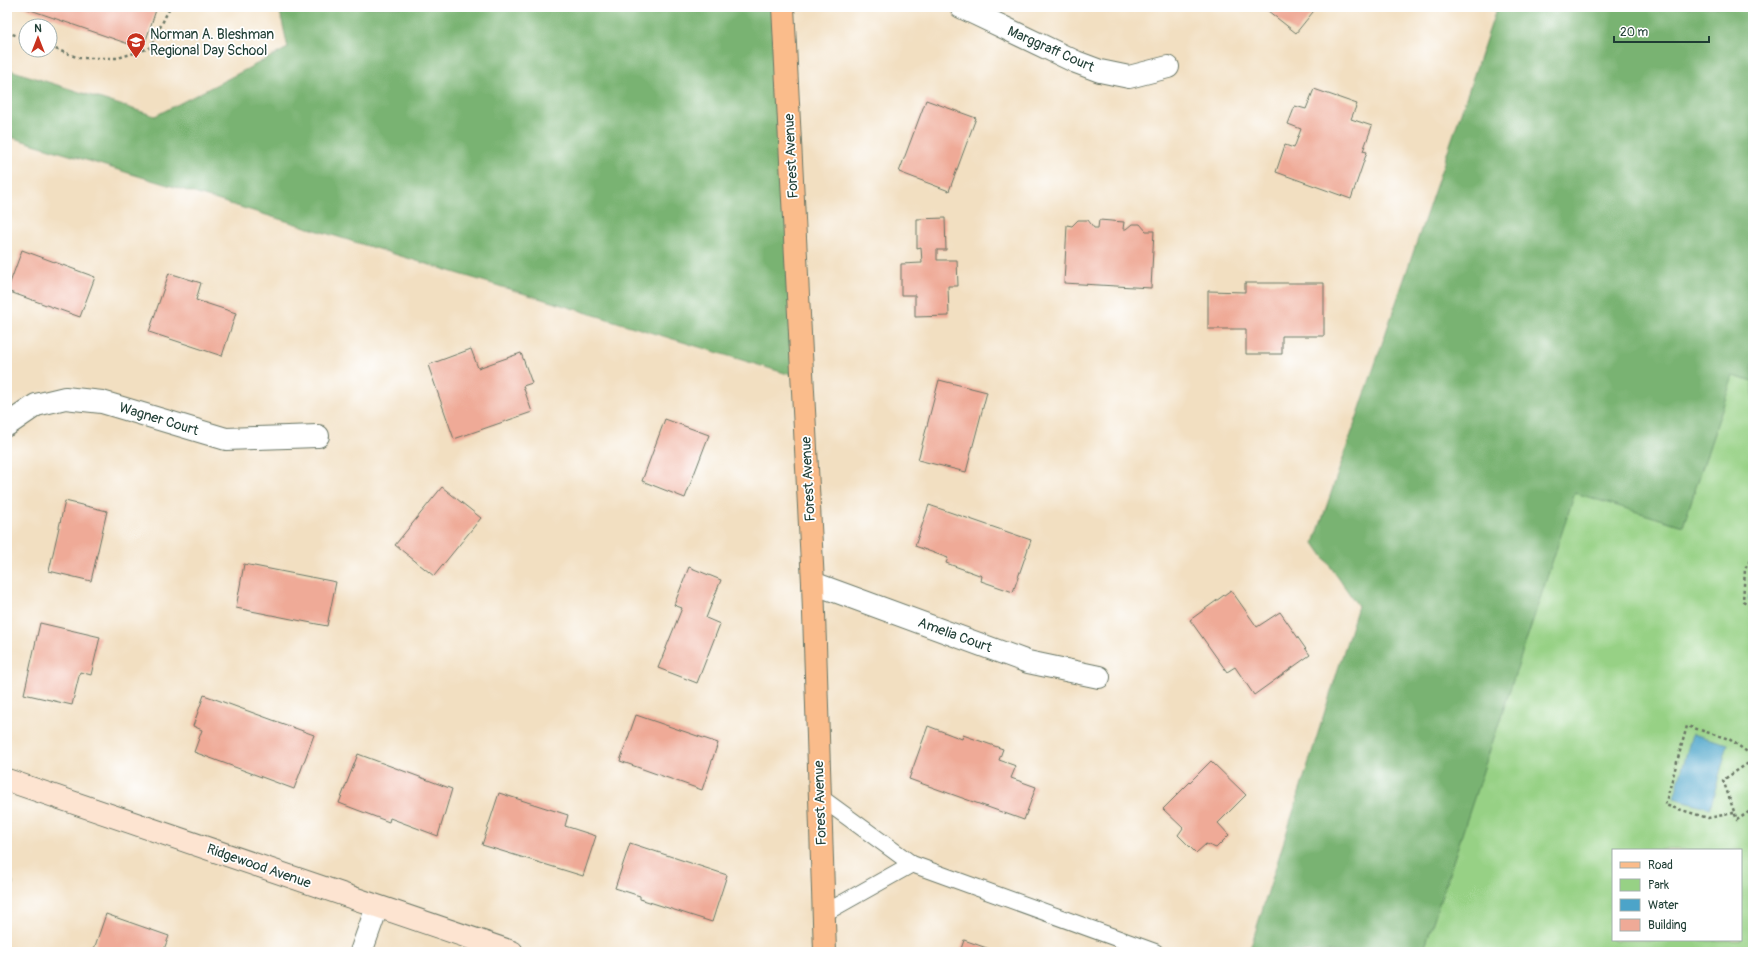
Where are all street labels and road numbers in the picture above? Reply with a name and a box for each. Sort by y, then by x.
street label: Marggraff Court [1005,22,1097,76]
street label: Forest Avenue [780,113,802,199]
street label: Wagner Court [117,399,201,439]
street label: Forest Avenue [797,436,819,522]
street label: Amelia Court [916,614,995,656]
street label: Forest Avenue [810,760,830,846]
street label: Ridgewood Avenue [205,840,313,892]

